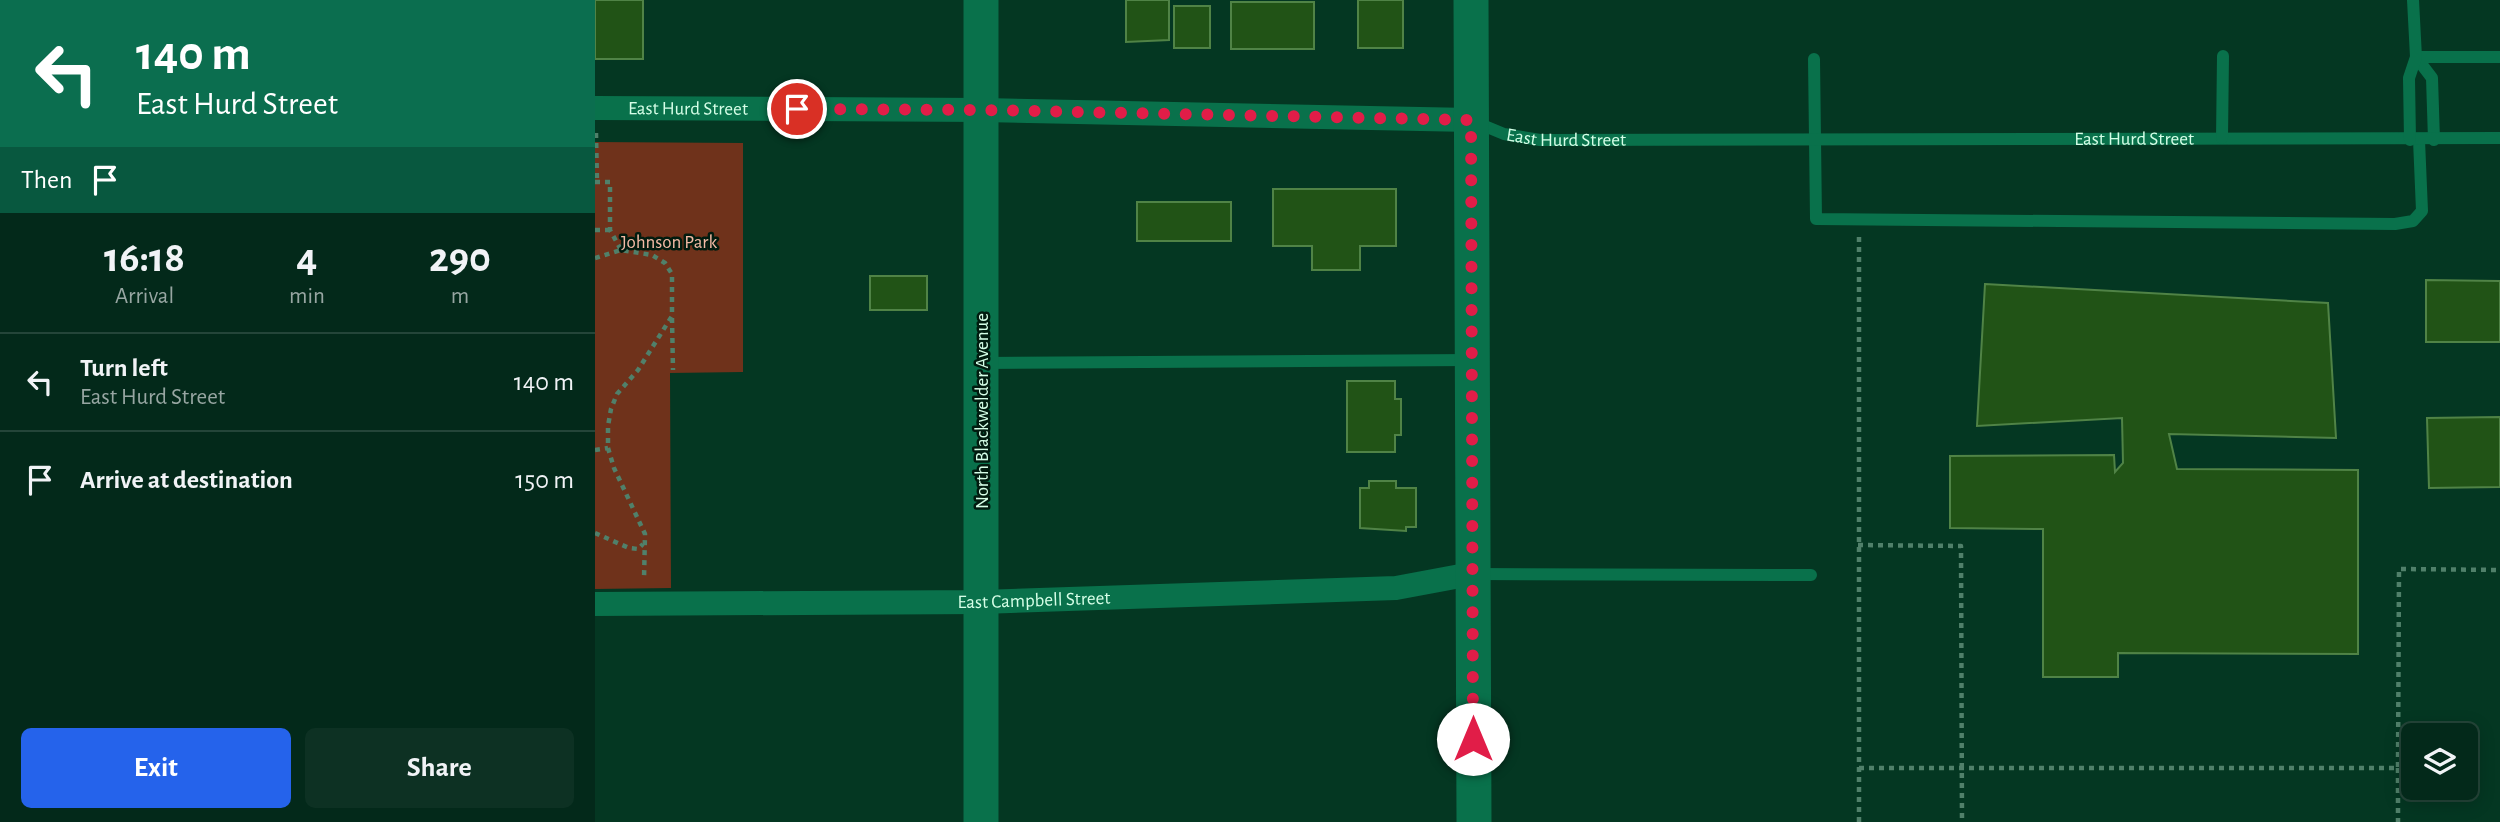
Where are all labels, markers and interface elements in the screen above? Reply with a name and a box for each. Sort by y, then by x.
icon: left [21,28,112,119]
text: 140 m [136,30,251,79]
pin [767,79,827,139]
text: East Hurd Street [136,88,338,120]
icon: arrive [778,90,816,128]
street label: East Hurd Street [628,99,748,118]
street label: East Hurd Street [1505,125,1626,150]
street label: East Hurd Street [2074,129,2194,148]
icon: arrive [86,161,124,199]
text: Then [21,167,72,193]
park label: Johnson Park [621,233,717,252]
text: 16:18 [104,237,185,279]
text: 4 [296,237,318,279]
text: 290 [429,237,491,279]
text: Arrival [115,285,174,308]
text: min [289,285,325,308]
text: m [451,285,469,308]
street label: North Blackwelder Avenue [973,313,992,509]
text: Turn left [80,355,168,381]
icon: left [21,363,59,401]
text: 140 m [514,369,574,395]
text: East Hurd Street [80,386,225,409]
icon: arrive [21,461,59,499]
text: Arrive at destination [80,467,293,493]
text: 150 m [515,467,574,493]
street label: East Campbell Street [957,588,1111,612]
position arrow [1436,702,1510,776]
map controls [2401,723,2478,800]
button: layers [2401,723,2478,800]
button: Exit [21,728,291,808]
button: Share [305,728,574,808]

